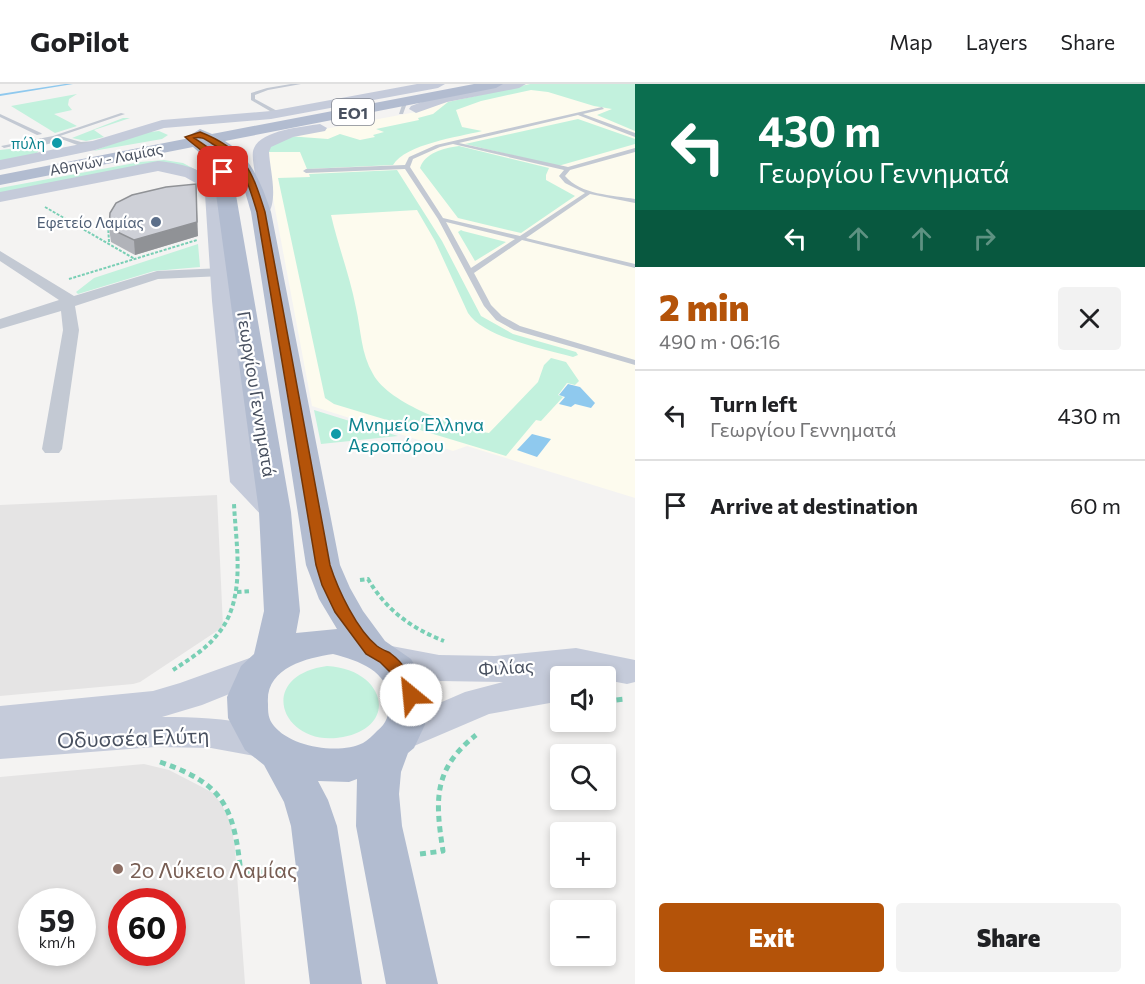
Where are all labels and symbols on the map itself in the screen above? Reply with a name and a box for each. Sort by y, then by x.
road number: ΕΟ1 [332,99,374,125]
place label: πύλη [11,134,45,152]
marker: πύλη [50,136,64,150]
street label: Αθηνών - Λαμίας [48,139,164,179]
pin [197,146,248,197]
place label: Εφετείο Λαμίας [37,213,144,231]
marker: Εφετείο Λαμίας [149,215,163,229]
street label: Γεωργίου Γεννηματά [233,309,281,479]
place label: Μνημείο Έλληνα Αεροπόρου [348,413,484,456]
marker: Μνημείο Έλληνα Αεροπόρου [329,427,343,441]
street label: Φιλίας [478,654,535,680]
position arrow [379,663,443,727]
street label: Οδυσσέα Ελύτη [56,722,210,752]
place label: 2ο Λύκειο Λαμίας [130,857,297,882]
marker: 2ο Λύκειο Λαμίας [111,862,125,876]
speed limit sign: 60 [108,888,186,966]

